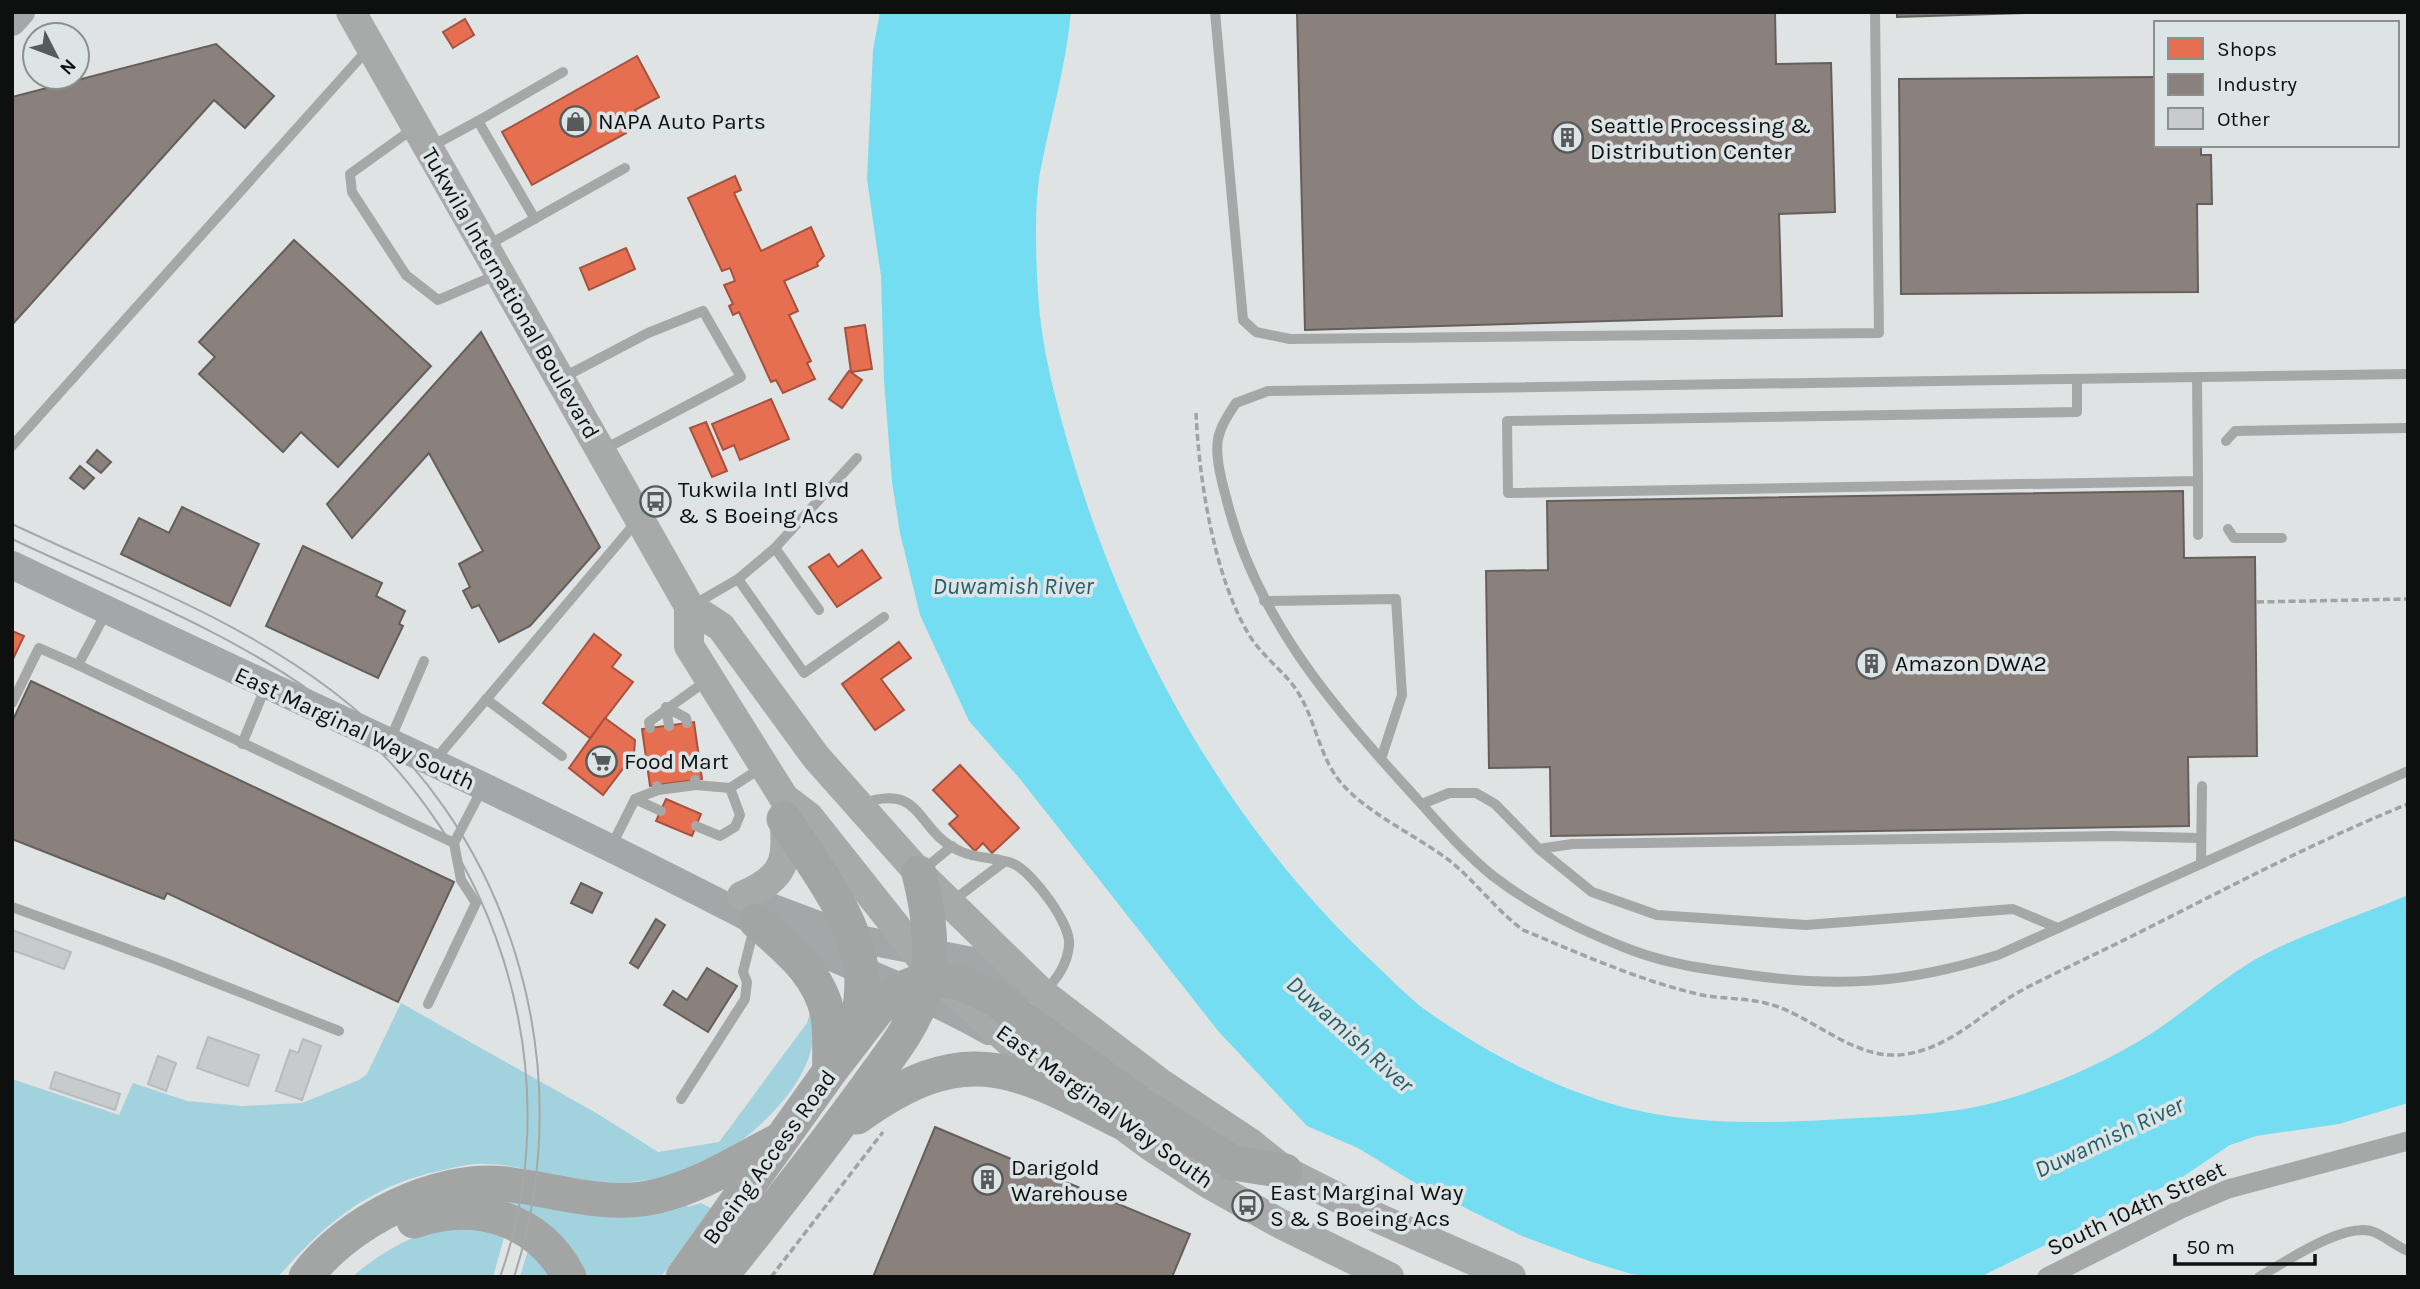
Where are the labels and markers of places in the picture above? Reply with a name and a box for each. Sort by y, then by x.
shop icon: NAPA Auto Parts [558,104,592,138]
place label: NAPA Auto Parts [598,108,766,135]
place label: Seattle Processing & Distribution Center [1590,112,1811,165]
building icon: Seattle Processing & Distribution Center [1550,121,1584,155]
place label: Tukwila Intl Blvd & S Boeing Acs [678,476,850,529]
bus stop icon: Tukwila Intl Blvd & S Boeing Acs [638,485,672,519]
building icon: Amazon DWA2 [1855,646,1889,680]
place label: Amazon DWA2 [1895,650,2047,677]
supermarket icon: Food Mart [584,744,618,778]
place label: Food Mart [624,748,729,775]
place label: Darigold Warehouse [1011,1154,1128,1207]
building icon: Darigold Warehouse [971,1163,1005,1197]
place label: East Marginal Way S & S Boeing Acs [1270,1179,1464,1232]
bus stop icon: East Marginal Way S & S Boeing Acs [1230,1188,1264,1222]

